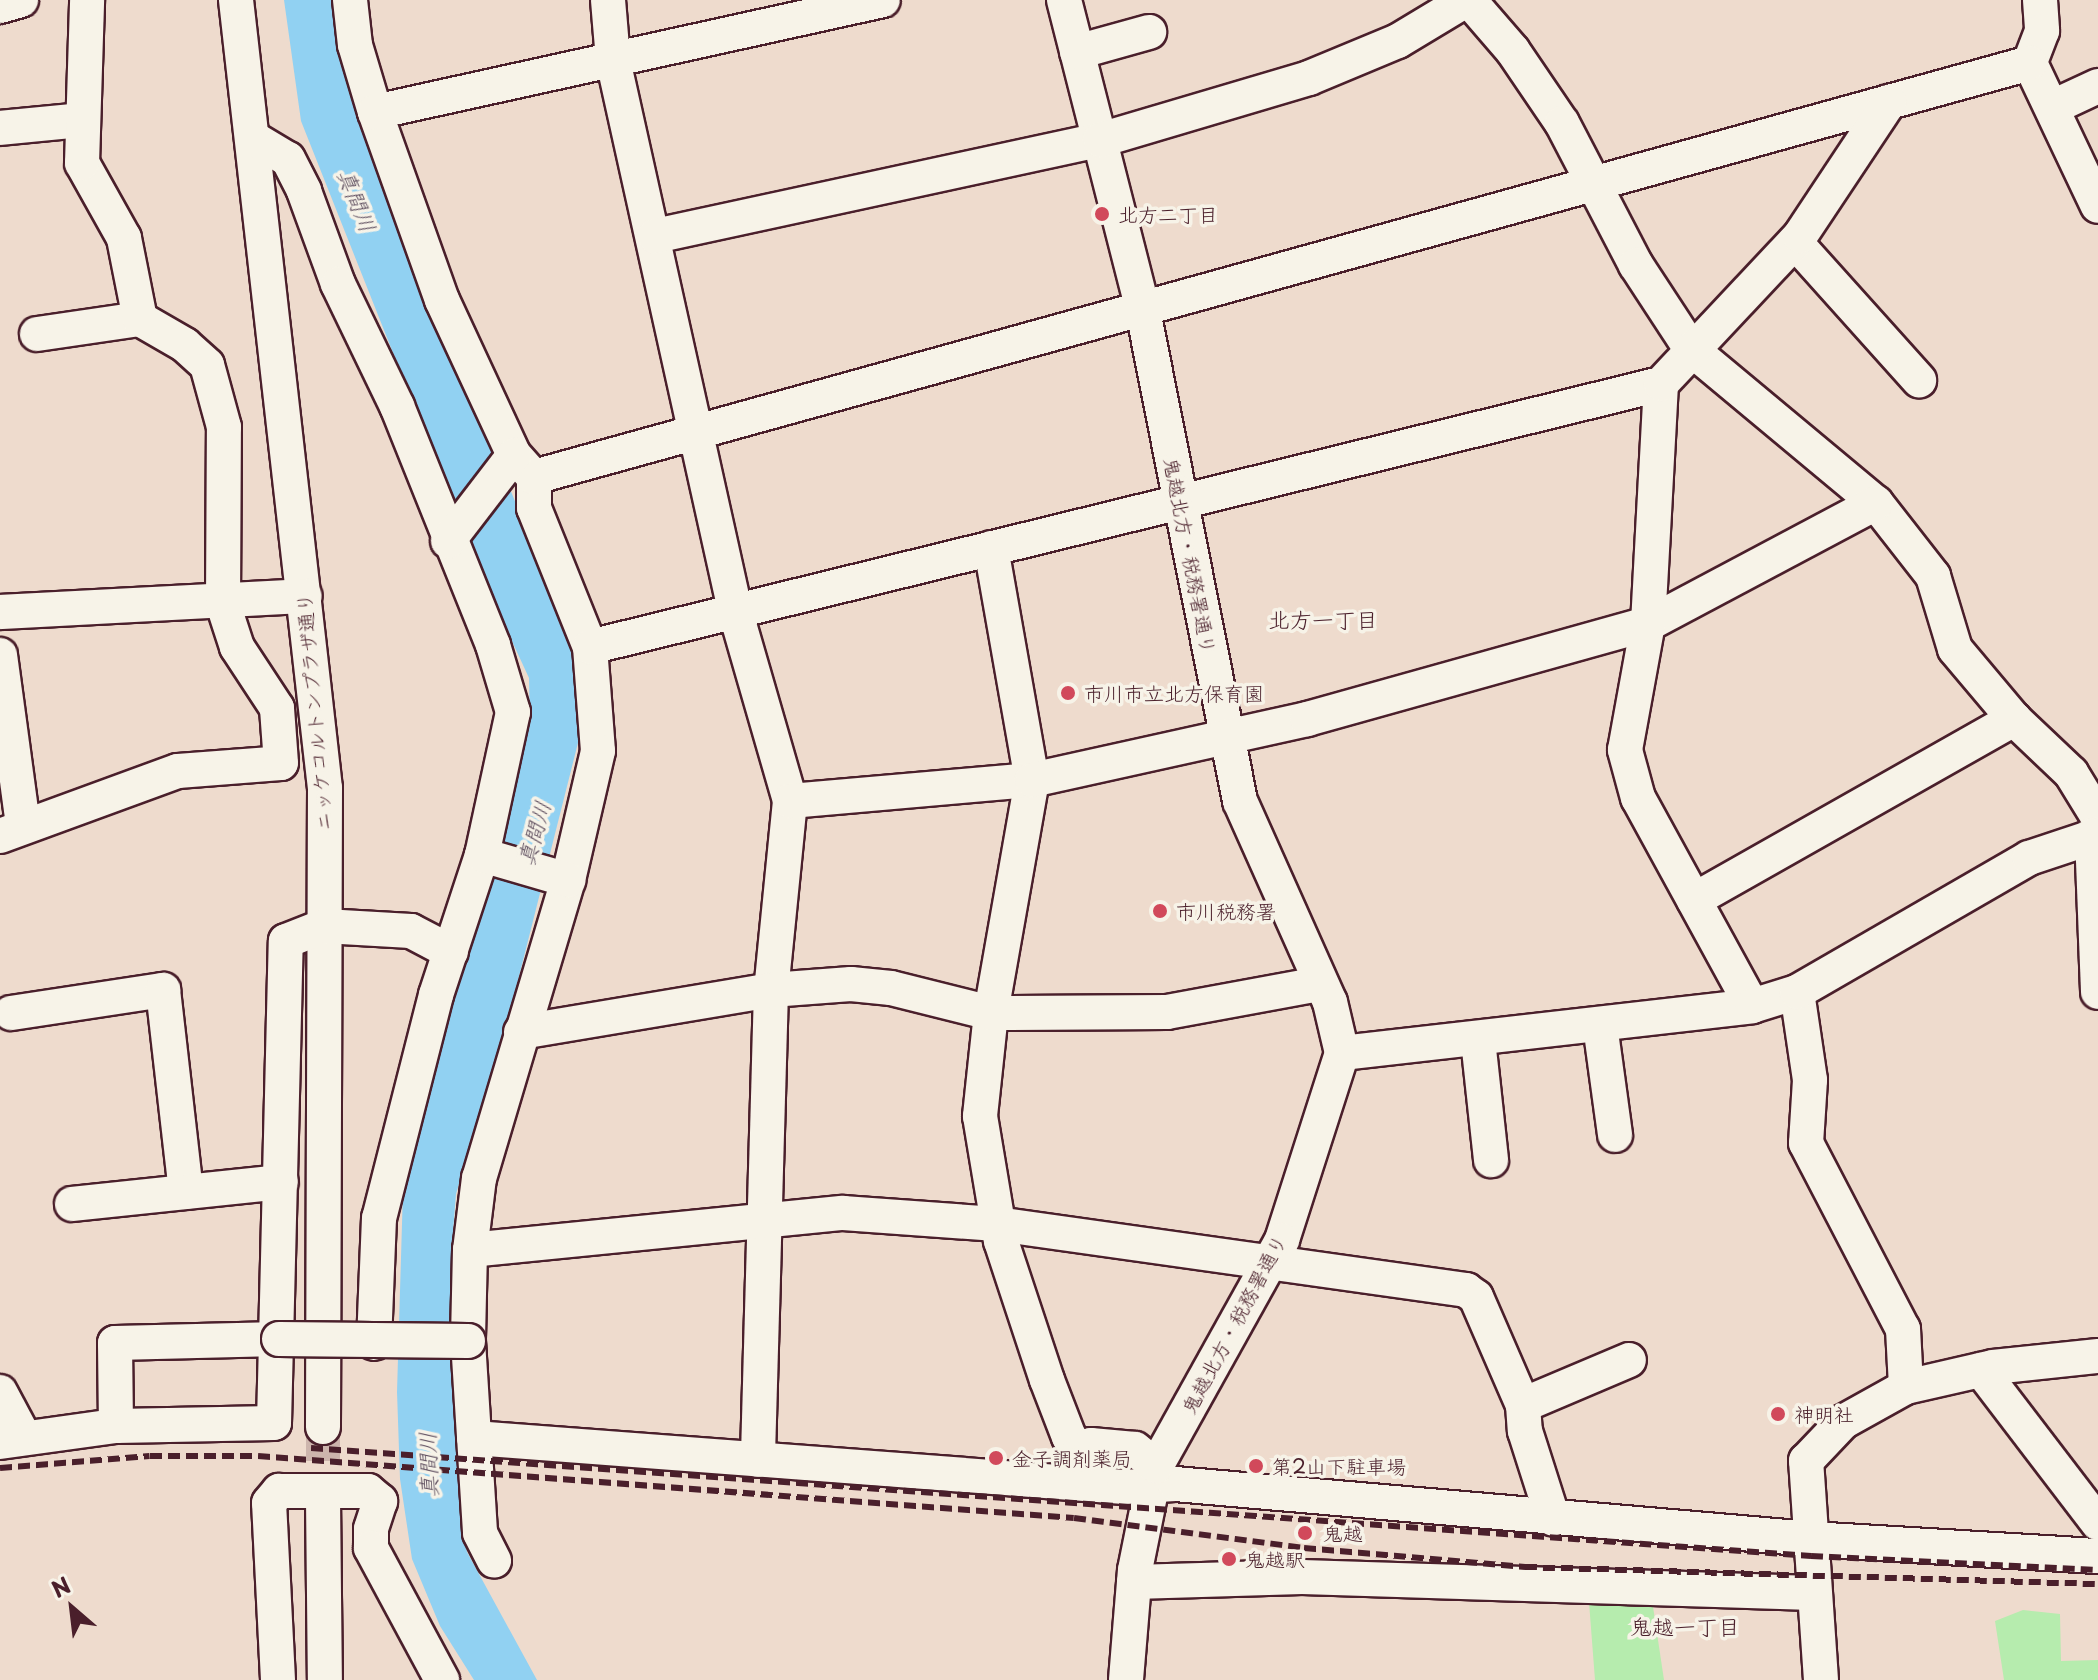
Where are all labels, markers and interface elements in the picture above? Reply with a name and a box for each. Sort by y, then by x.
water label: 真間川 [333,164,383,236]
place label: 北方二丁目 [1118,202,1218,226]
marker: 北方二丁目 [1093,205,1111,223]
street label: 鬼越北方・税務署通り [1159,456,1221,656]
street label: ニッケコルトンプラザ通り [292,591,336,833]
district label: 北方一丁目 [1268,606,1378,632]
place label: 市川市立北方保育園 [1084,681,1264,705]
marker: 市川市立北方保育園 [1059,684,1077,702]
water label: 真間川 [511,798,555,868]
place label: 市川税務署 [1176,899,1276,923]
marker: 市川税務署 [1151,902,1169,920]
street label: 鬼越北方・税務署通り [1176,1230,1292,1418]
place label: 神明社 [1794,1402,1854,1426]
marker: 神明社 [1769,1405,1787,1423]
water label: 真間川 [413,1432,441,1498]
place label: 金子調剤薬局 [1012,1446,1132,1470]
marker: 金子調剤薬局 [987,1449,1005,1467]
place label: 第2山下駐車場 [1272,1454,1406,1478]
marker: 第2山下駐車場 [1247,1457,1265,1475]
place label: 鬼越 [1323,1521,1363,1545]
marker: 鬼越 [1294,1522,1316,1544]
place label: 鬼越駅 [1245,1547,1305,1571]
marker: 鬼越駅 [1220,1550,1238,1568]
north arrow [32,1568,112,1648]
text: N [45,1568,76,1605]
district label: 鬼越一丁目 [1630,1613,1740,1639]

